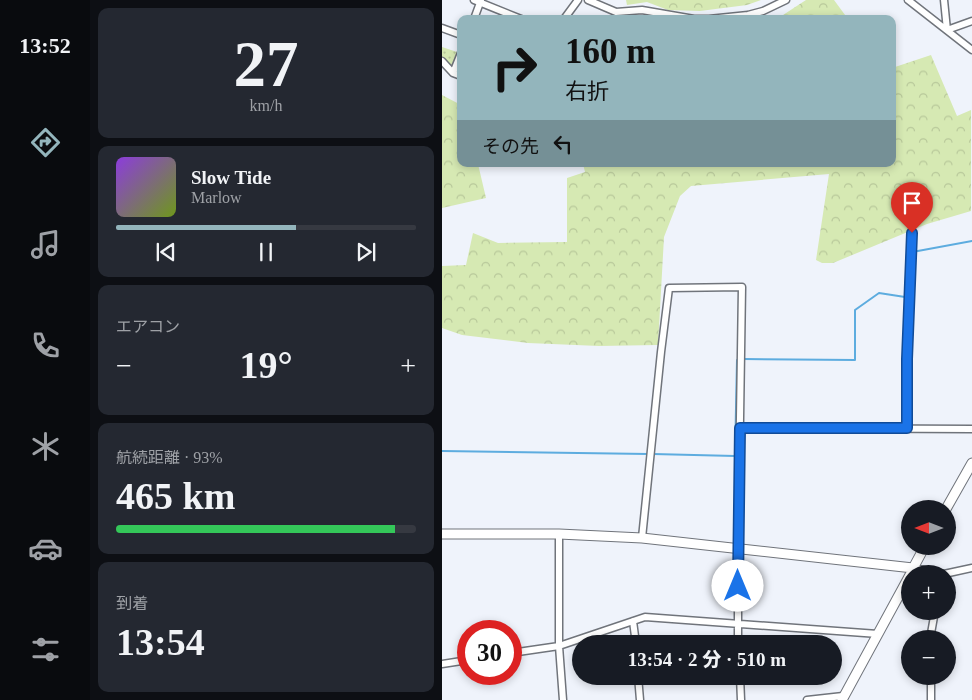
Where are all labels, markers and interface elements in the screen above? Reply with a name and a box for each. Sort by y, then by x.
text: 27 [234,28,299,100]
text: 160 m [565,32,655,71]
text: 13:52 [19,33,71,58]
icon: right [482,35,547,100]
text: 右折 [565,79,609,104]
text: km/h [250,97,282,114]
icon: directions [28,125,63,160]
icon: left [549,130,577,158]
text: その先 [482,136,539,157]
text: Slow Tide [191,167,271,188]
pin [891,182,933,233]
text: Marlow [191,189,242,206]
icon: arrive [898,189,926,217]
icon: music [28,227,63,262]
icon: previous [152,238,180,266]
icon: pause [252,238,280,266]
icon: next [352,238,380,266]
text: エアコン [116,318,180,335]
icon: phone [28,328,63,363]
text: 19° [239,344,293,386]
text: − [116,350,132,381]
text: + [400,350,416,381]
icon: climate [28,429,63,464]
text: 航続距離 · 93% [116,449,223,466]
text: 465 km [116,475,235,517]
north arrow [901,500,956,555]
map controls [901,500,956,685]
icon: car [28,531,63,566]
position arrow [711,559,763,611]
button: + [901,565,956,620]
text: 到着 [116,595,148,612]
speed limit sign: 30 [457,620,522,685]
text: 13:54 [116,621,205,663]
button: − [901,630,956,685]
icon: filters [28,632,63,667]
text: 13:54 · 2 分 · 510 m [628,649,786,670]

